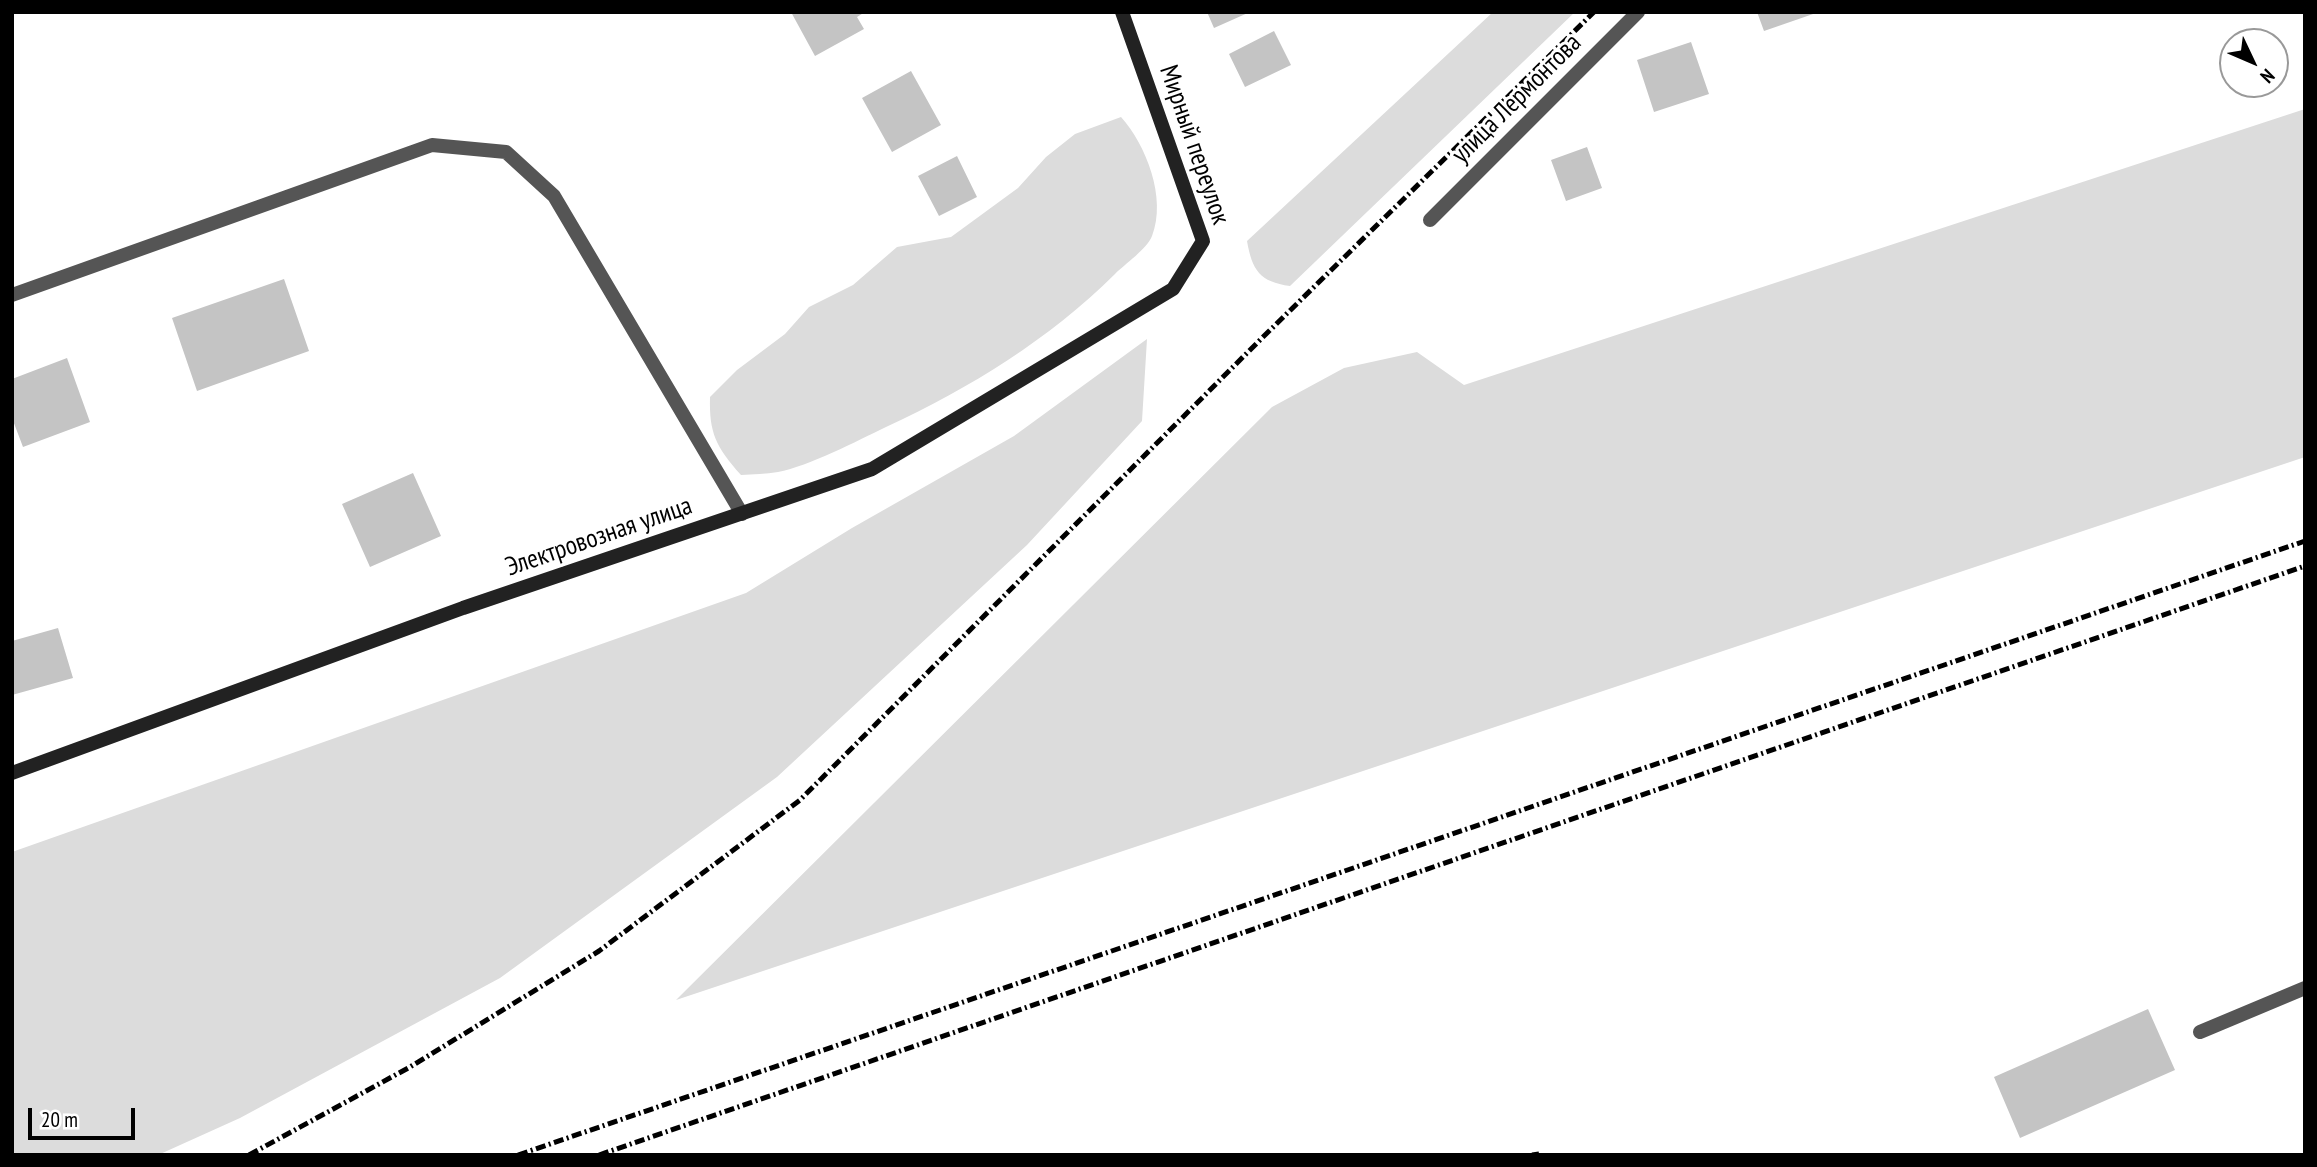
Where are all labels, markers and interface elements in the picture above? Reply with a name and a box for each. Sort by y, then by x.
street label: улица Лермонтова [1446,28,1588,170]
north arrow [2219,28,2289,98]
street label: Мирный переулок [1152,61,1236,229]
text: N [2255,64,2280,88]
street label: Электровозная улица [502,490,696,584]
scale bar [32,1094,138,1138]
text: 20 m [41,1106,78,1133]

